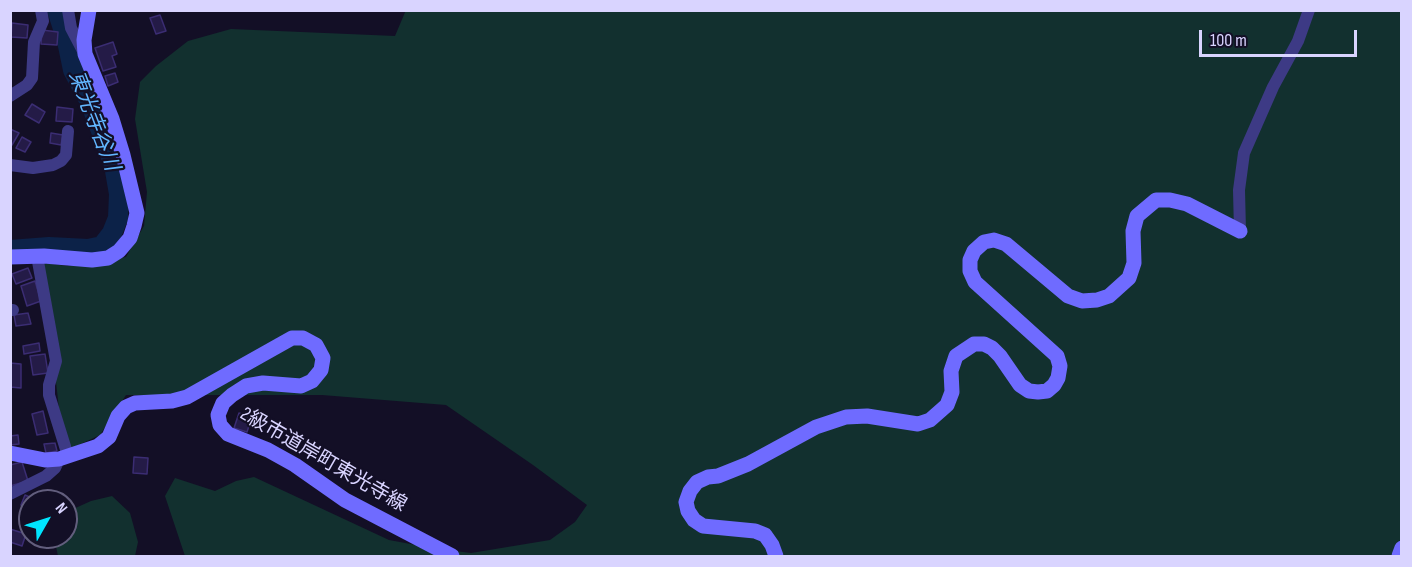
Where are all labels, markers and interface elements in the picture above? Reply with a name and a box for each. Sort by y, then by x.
scale bar [1202,18,1360,56]
text: 100 m [1210,30,1247,51]
water label: 東光寺谷川 [62,67,124,175]
street label: 2級市道岸町東光寺線 [235,403,411,517]
north arrow [18,489,78,549]
text: N [51,499,71,518]

